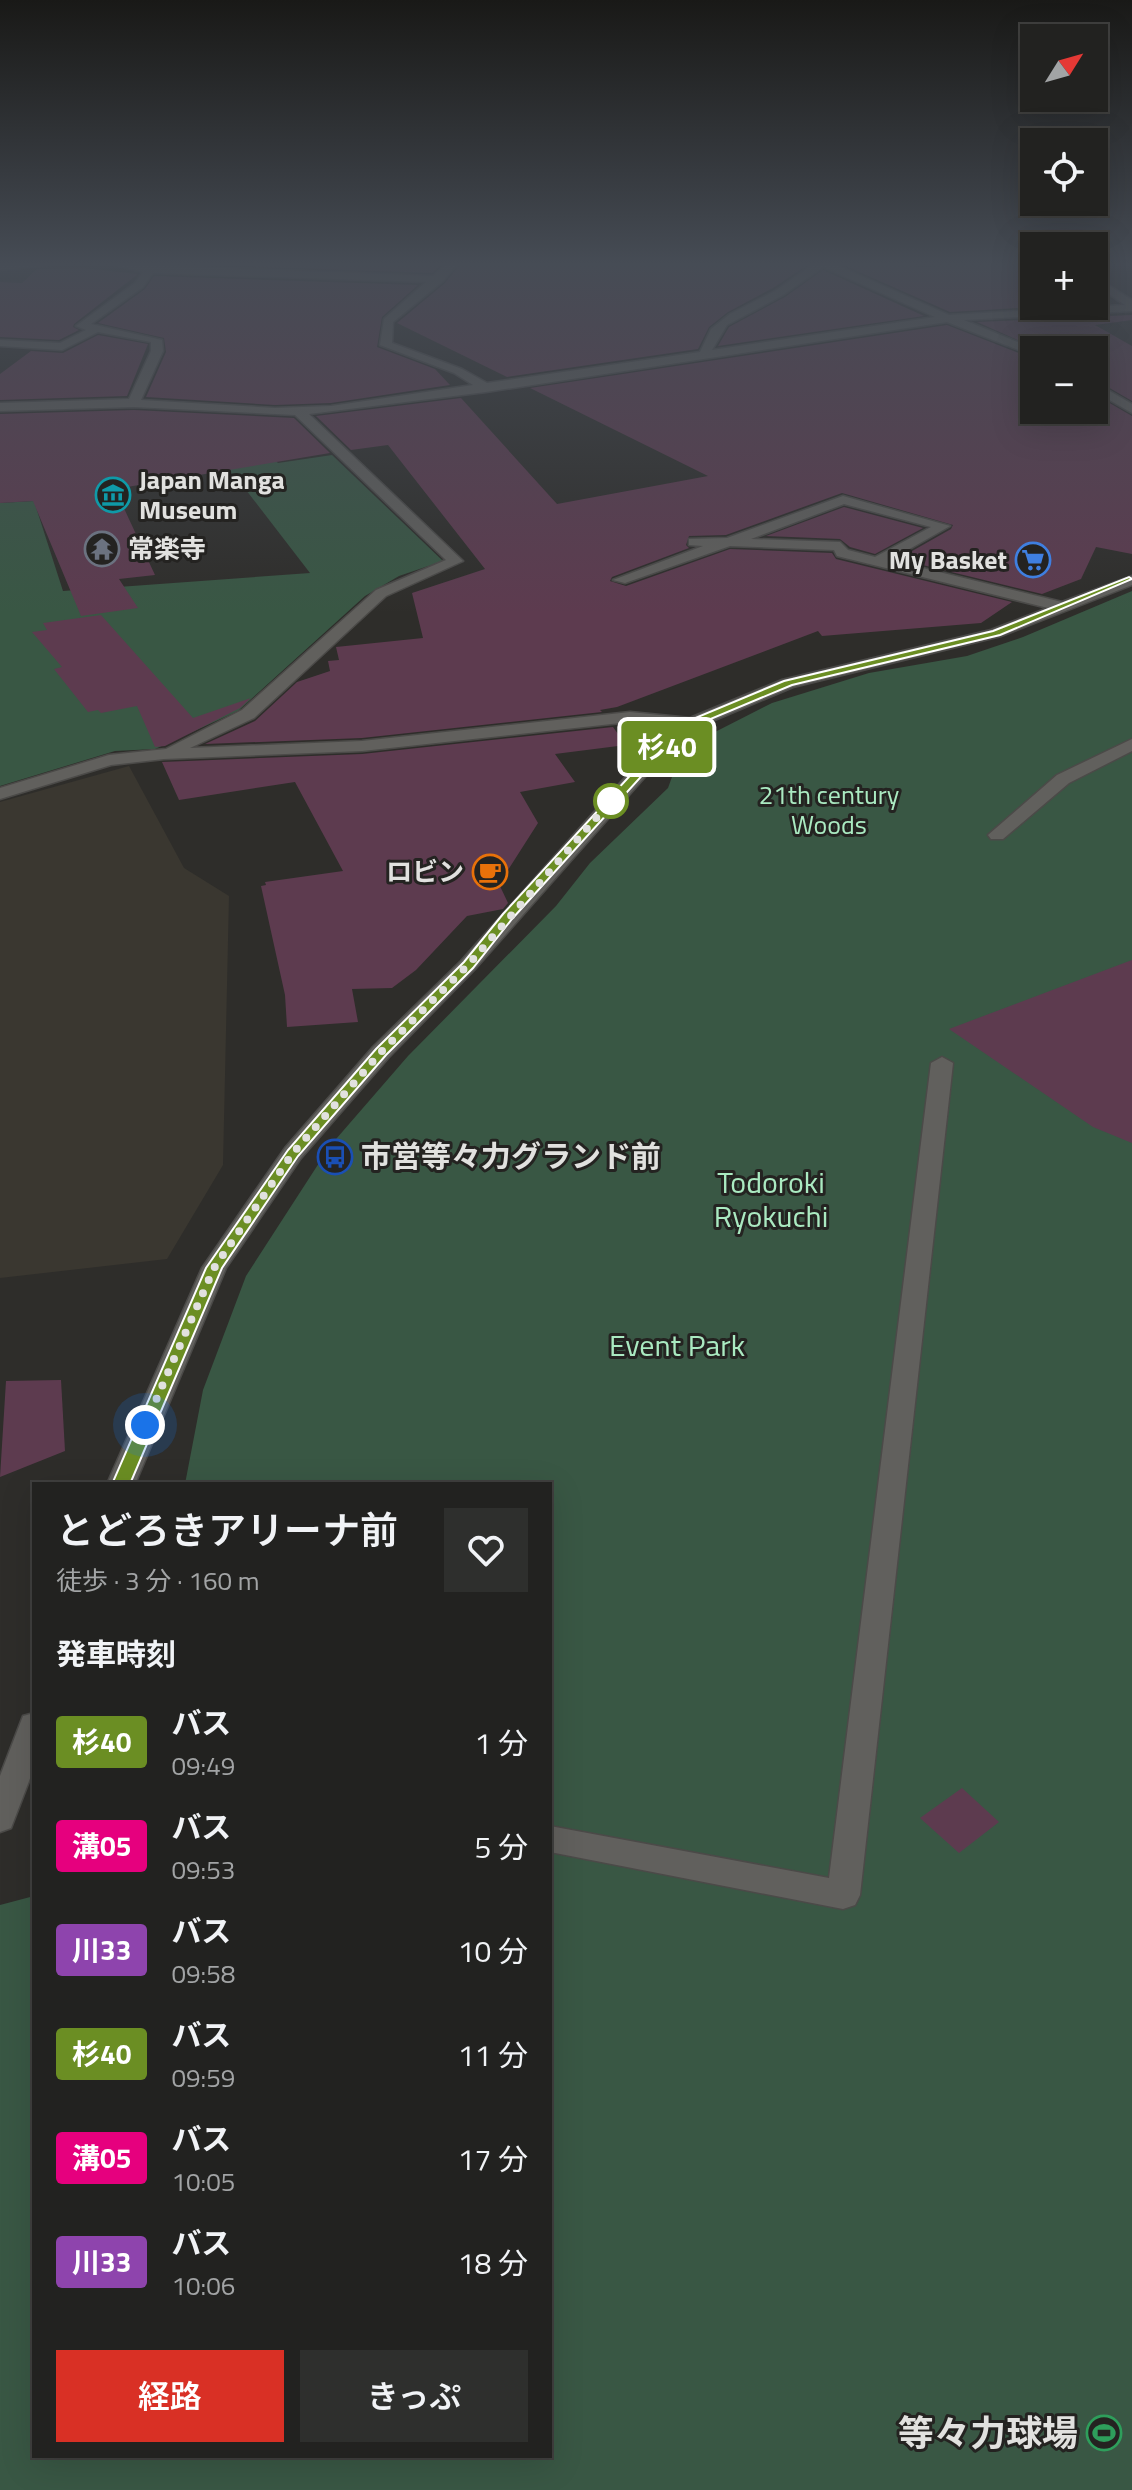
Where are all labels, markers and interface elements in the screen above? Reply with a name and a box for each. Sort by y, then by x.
north arrow [1020,24,1108,112]
map controls [1020,24,1108,424]
button: locate [1020,128,1108,216]
button: + [1020,232,1108,320]
button: − [1020,336,1108,424]
place label: Japan Manga Museum [139,460,285,529]
museum icon: Japan Manga Museum [94,476,132,514]
place label: 常楽寺 [128,529,206,568]
temple icon: 常楽寺 [83,530,121,568]
place label: My Basket [889,540,1007,579]
supermarket icon: My Basket [1014,541,1052,579]
line badge: 杉40 [621,721,713,773]
text: 杉40 [637,725,697,768]
park label: 21th century Woods [759,775,899,844]
unlabelled marker [594,784,628,818]
place label: ロビン [386,852,464,891]
cafe icon: ロビン [471,853,509,891]
place label: 市営等々力グランド前 [361,1133,661,1179]
bus stop icon: 市営等々力グランド前 [316,1138,354,1176]
park label: Todoroki Ryokuchi [714,1159,828,1239]
park label: Event Park [609,1322,745,1368]
your location [125,1405,165,1445]
text: とどろきアリーナ前 [56,1501,398,1559]
button: heart [444,1508,528,1592]
text: 徒歩 · 3 分 · 160 m [56,1561,260,1600]
text: 発車時刻 [56,1631,176,1677]
text: バス [171,1700,231,1746]
text: 杉40 [72,1720,131,1763]
text: 1 分 [475,1720,528,1766]
text: 09:49 [171,1746,235,1785]
text: バス [171,1804,231,1850]
text: 溝05 [72,1824,131,1867]
text: 5 分 [475,1824,528,1870]
text: 09:53 [171,1850,235,1889]
text: バス [171,1908,231,1954]
text: 川33 [72,1928,131,1971]
text: 10 分 [458,1928,528,1974]
text: 09:58 [171,1954,235,1993]
text: バス [171,2012,231,2058]
text: 杉40 [72,2032,131,2075]
text: 11 分 [458,2032,528,2078]
text: 09:59 [171,2058,235,2097]
text: バス [171,2116,231,2162]
text: 溝05 [72,2136,131,2179]
text: 17 分 [458,2136,528,2182]
text: 10:05 [171,2162,235,2201]
text: バス [171,2220,231,2266]
text: 川33 [72,2240,131,2283]
text: 18 分 [458,2240,528,2286]
text: 10:06 [171,2266,235,2305]
button: 経路 [56,2350,284,2442]
button: きっぷ [300,2350,528,2442]
place label: 等々力球場 [898,2405,1078,2460]
sports icon: 等々力球場 [1085,2414,1123,2452]

